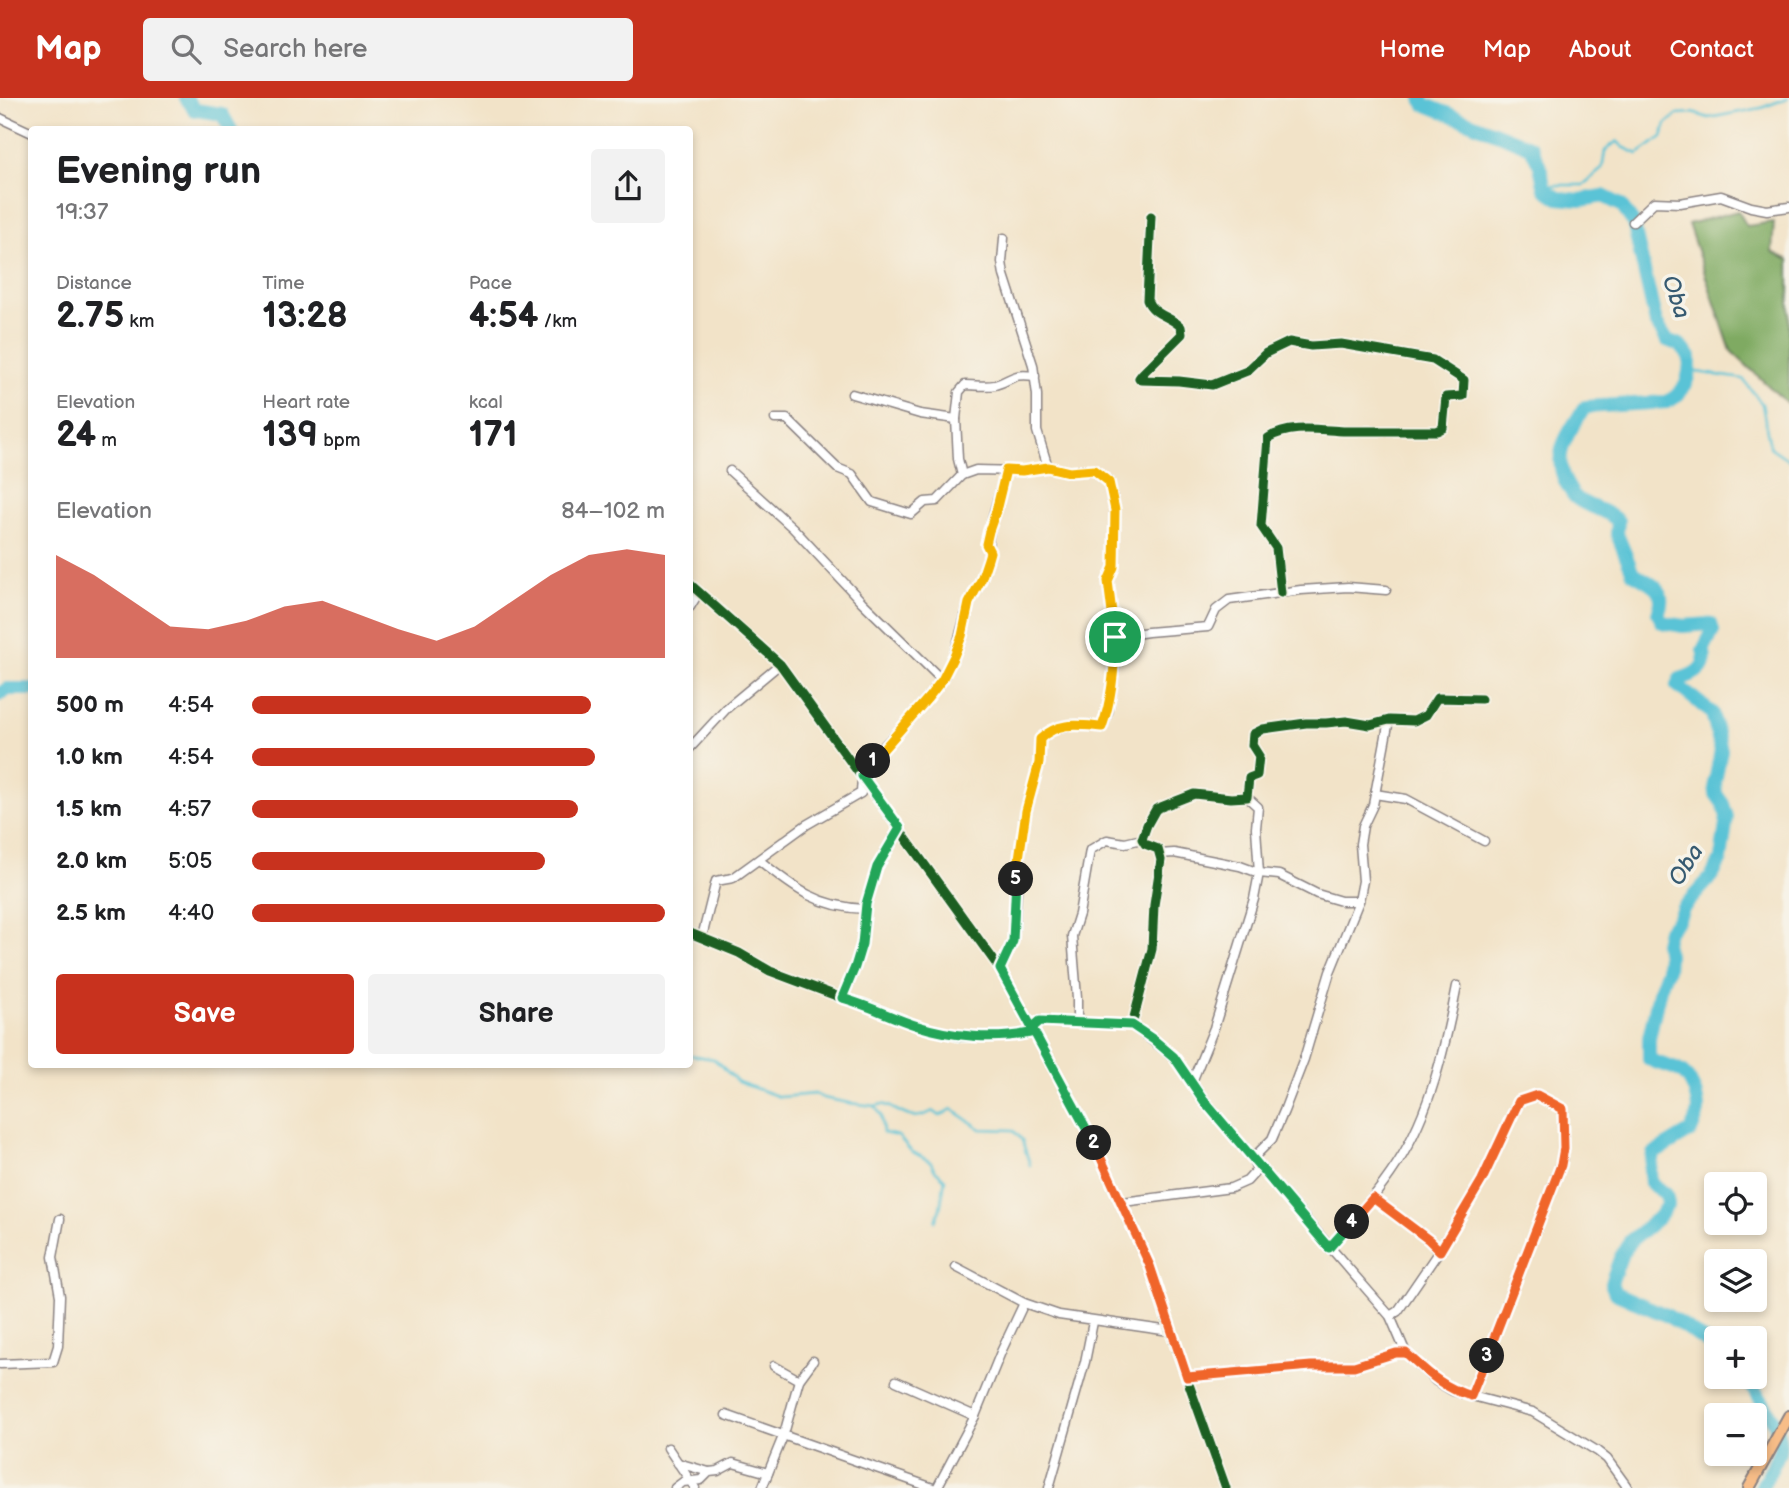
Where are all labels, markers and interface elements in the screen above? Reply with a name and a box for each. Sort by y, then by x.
search box [143,18,633,81]
text: Map [35,29,101,69]
icon: search [167,30,205,68]
text: Search here [223,34,367,65]
text: Home [1380,35,1445,64]
text: Map [1483,35,1531,64]
text: About [1569,35,1631,64]
text: Contact [1669,35,1754,64]
text: Evening run [56,149,261,194]
button: share [591,149,665,223]
text: 19:37 [56,198,108,226]
text: Distance [56,272,132,295]
text: Time [262,272,304,295]
text: Pace [469,272,512,295]
water label: Oba [1656,272,1696,322]
text: 2.75 [56,295,124,338]
text: 13:28 [262,295,348,338]
text: 4:54 [469,295,538,338]
text: km [124,310,154,333]
text: /km [538,310,577,333]
text: Elevation [56,391,135,414]
text: Heart rate [262,391,350,414]
text: kcal [469,391,503,414]
text: 24 [56,414,96,457]
text: 139 [262,414,318,457]
text: 171 [469,414,517,457]
text: m [96,429,117,452]
text: bpm [318,429,361,452]
text: Elevation [56,497,152,525]
text: 84–102 m [561,497,665,525]
pin [1085,607,1145,667]
icon: arrive [1096,618,1134,656]
text: 500 m [56,691,124,719]
text: 4:54 [168,691,214,719]
text: 1.0 km [56,743,123,771]
text: 4:54 [168,743,214,771]
pin: 1 [856,744,890,778]
text: 1 [869,749,877,772]
text: 1.5 km [56,795,122,823]
text: 4:57 [168,795,211,823]
water label: Oba [1662,839,1710,891]
text: 2.0 km [56,847,127,875]
text: 5:05 [168,847,213,875]
pin: 5 [998,862,1034,896]
text: 5 [1010,867,1021,890]
text: 2.5 km [56,899,126,927]
text: 4:40 [168,899,214,927]
button: Save [56,974,354,1054]
button: Share [368,974,665,1054]
pin: 2 [1076,1126,1112,1160]
text: 2 [1088,1131,1099,1154]
map controls [1704,1172,1767,1466]
button: locate [1704,1172,1767,1235]
pin: 4 [1334,1204,1370,1240]
text: 4 [1346,1210,1357,1233]
button: layers [1704,1249,1767,1312]
button: + [1704,1326,1767,1389]
pin: 3 [1470,1338,1504,1374]
text: 3 [1481,1344,1492,1367]
button: − [1704,1403,1767,1466]

